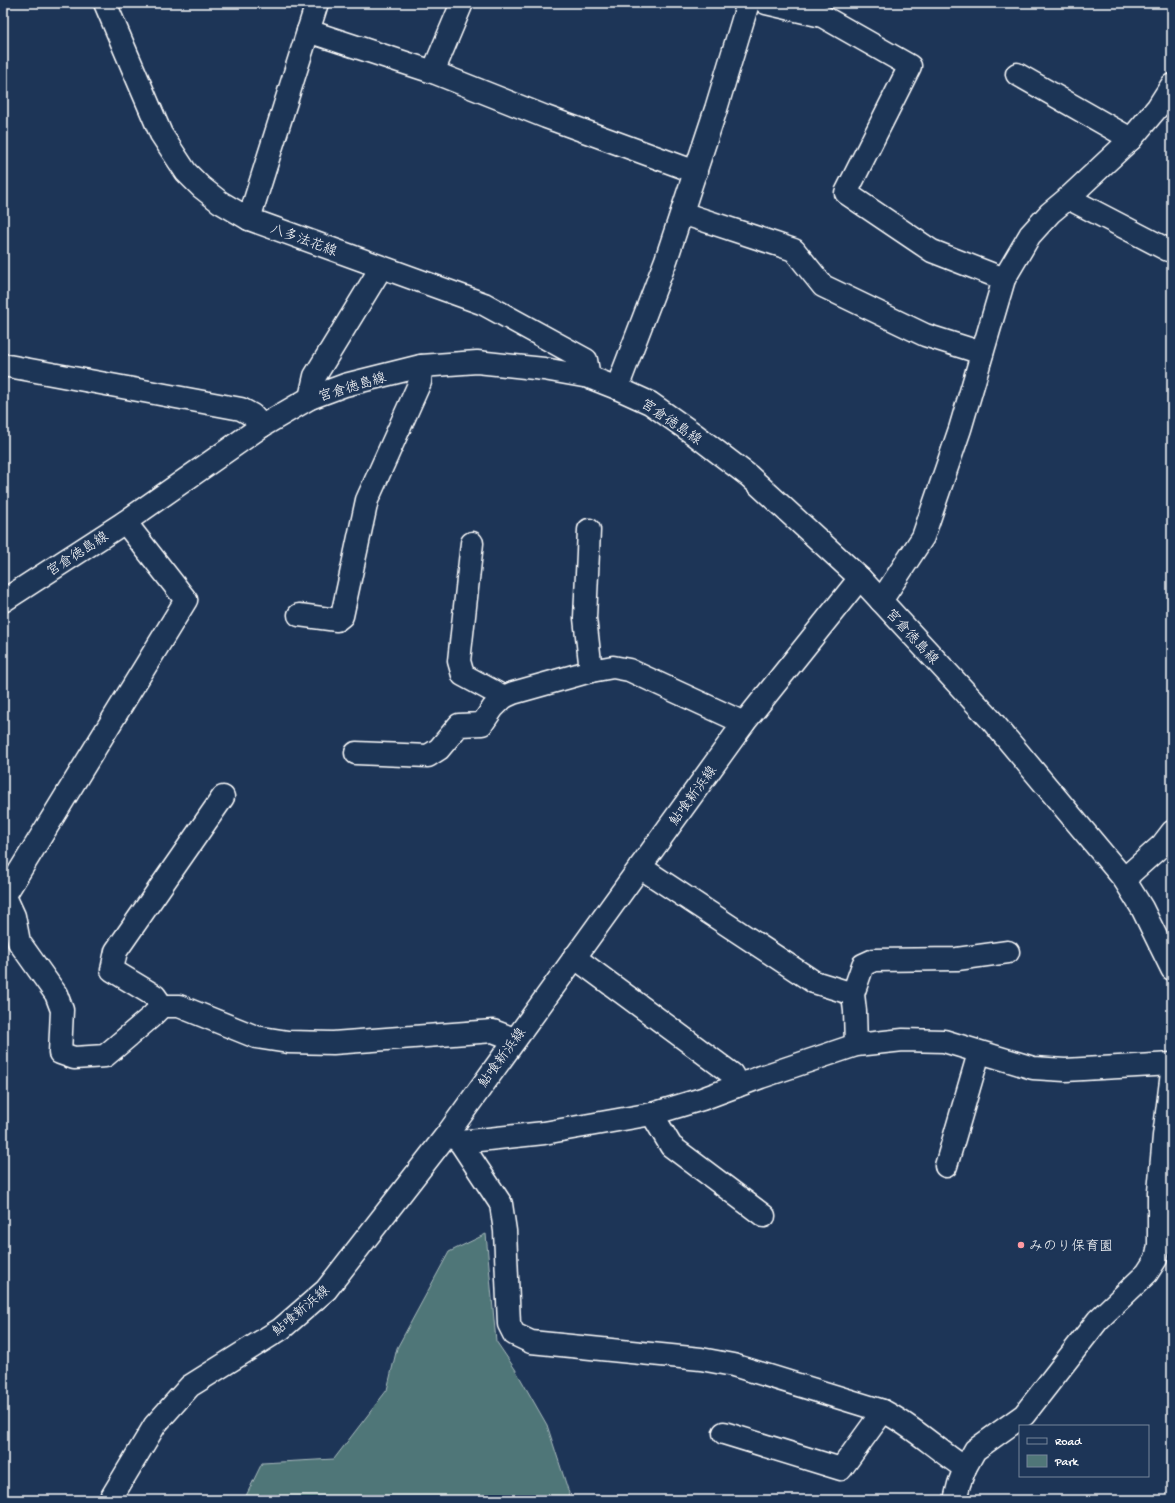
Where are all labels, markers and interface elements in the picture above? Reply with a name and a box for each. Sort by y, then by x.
street label: 八多法花線 [267,221,339,261]
street label: 宮倉徳島線 [317,370,389,407]
street label: 宮倉徳島線 [637,396,704,450]
street label: 宮倉徳島線 [44,529,112,581]
street label: 宮倉徳島線 [881,606,941,669]
street label: 鮎喰新浜線 [667,763,721,830]
street label: 鮎喰新浜線 [476,1025,530,1092]
place label: みのり保育園 [1029,1239,1113,1256]
marker: みのり保育園 [1016,1240,1026,1250]
street label: 鮎喰新浜線 [269,1283,334,1341]
legend [1019,1425,1149,1477]
text: Road [1055,1436,1082,1450]
text: Park [1054,1456,1080,1470]

